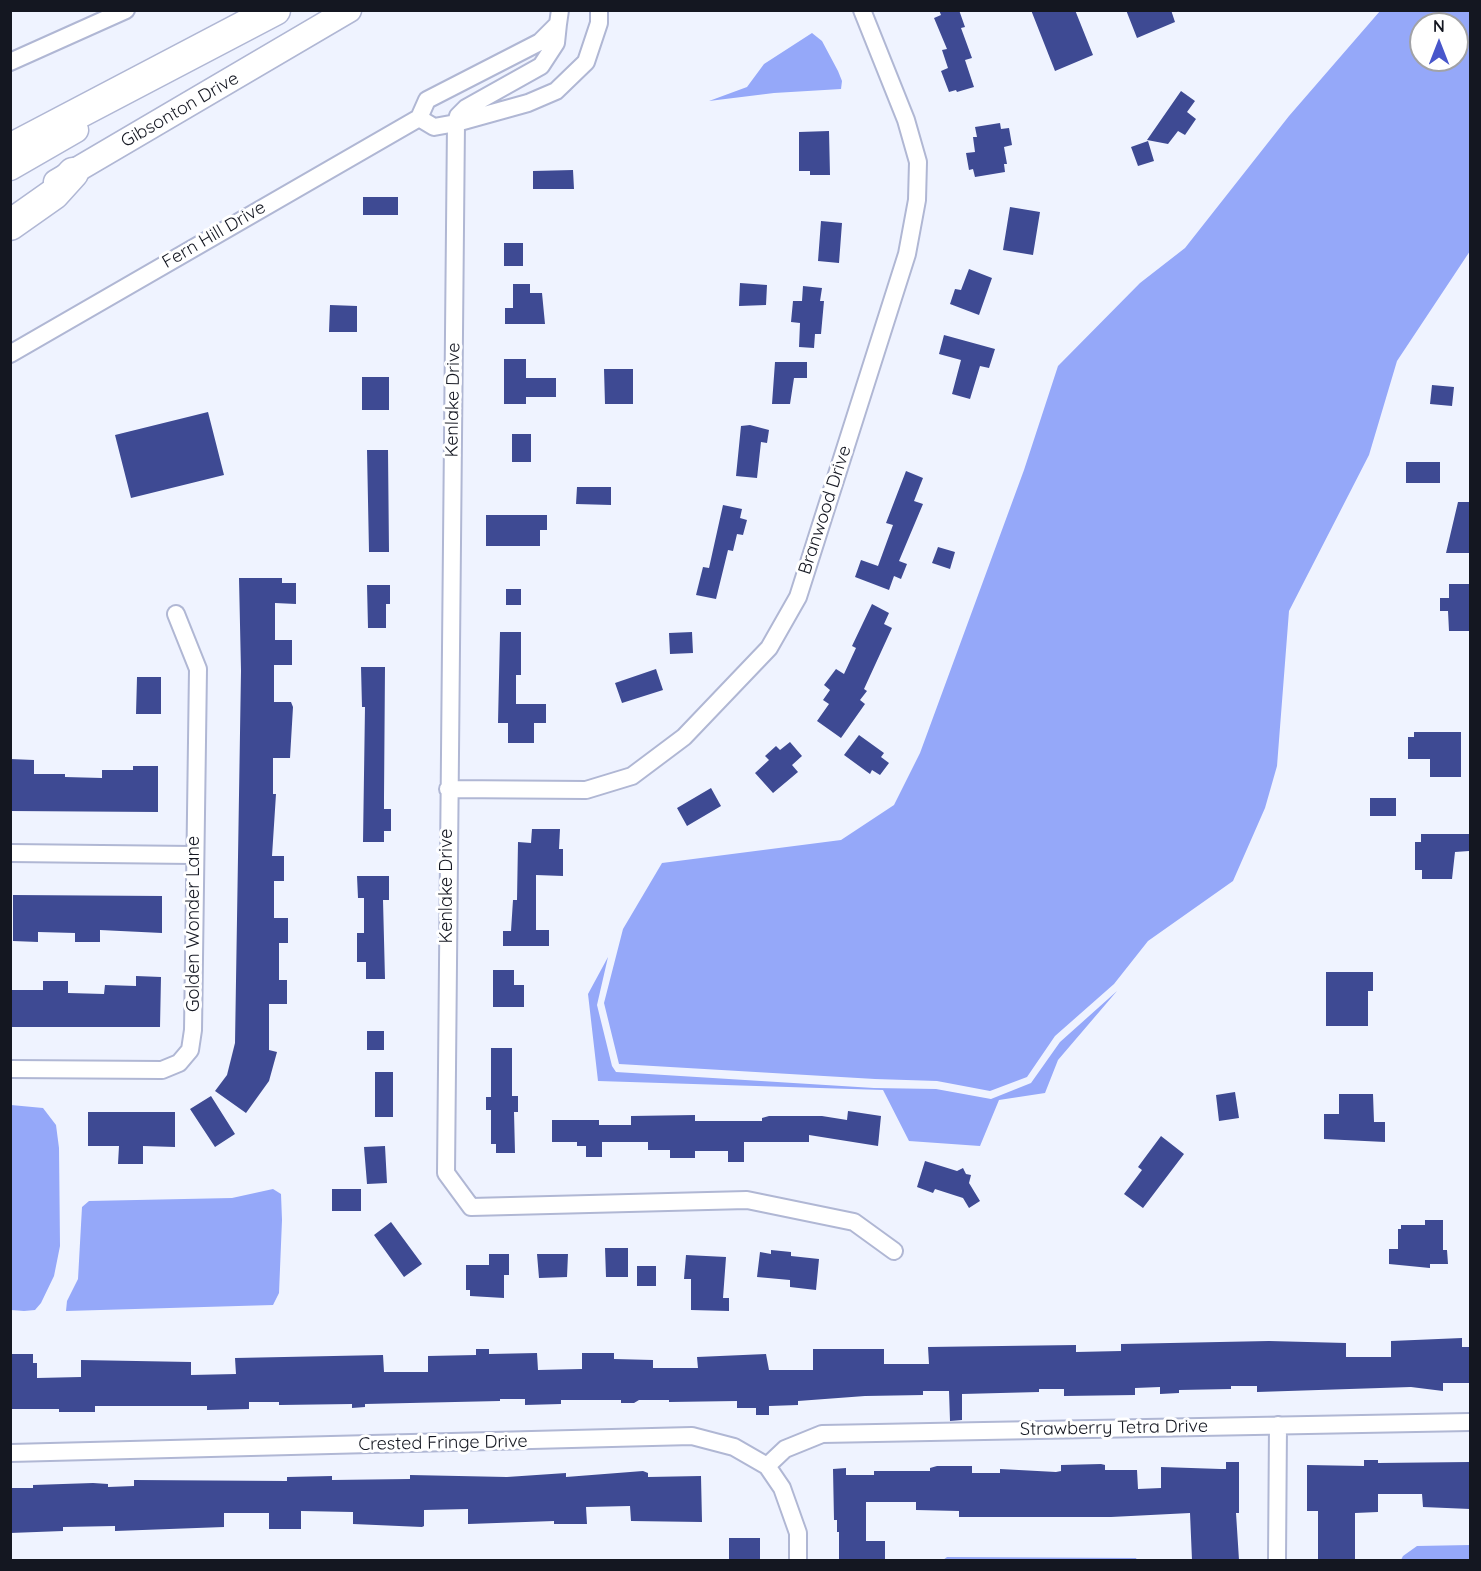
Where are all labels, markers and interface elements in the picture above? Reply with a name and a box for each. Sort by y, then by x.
north arrow [1409,12,1469,72]
text: N [1433,16,1445,36]
street label: Gibsonton Drive [117,68,243,152]
street label: Fern Hill Drive [159,197,269,273]
street label: Kenlake Drive [441,342,465,458]
street label: Branwood Drive [794,443,856,577]
street label: Kenlake Drive [436,828,458,944]
street label: Golden Wonder Lane [183,836,205,1012]
street label: Strawberry Tetra Drive [1020,1416,1208,1440]
street label: Crested Fringe Drive [358,1431,528,1455]

